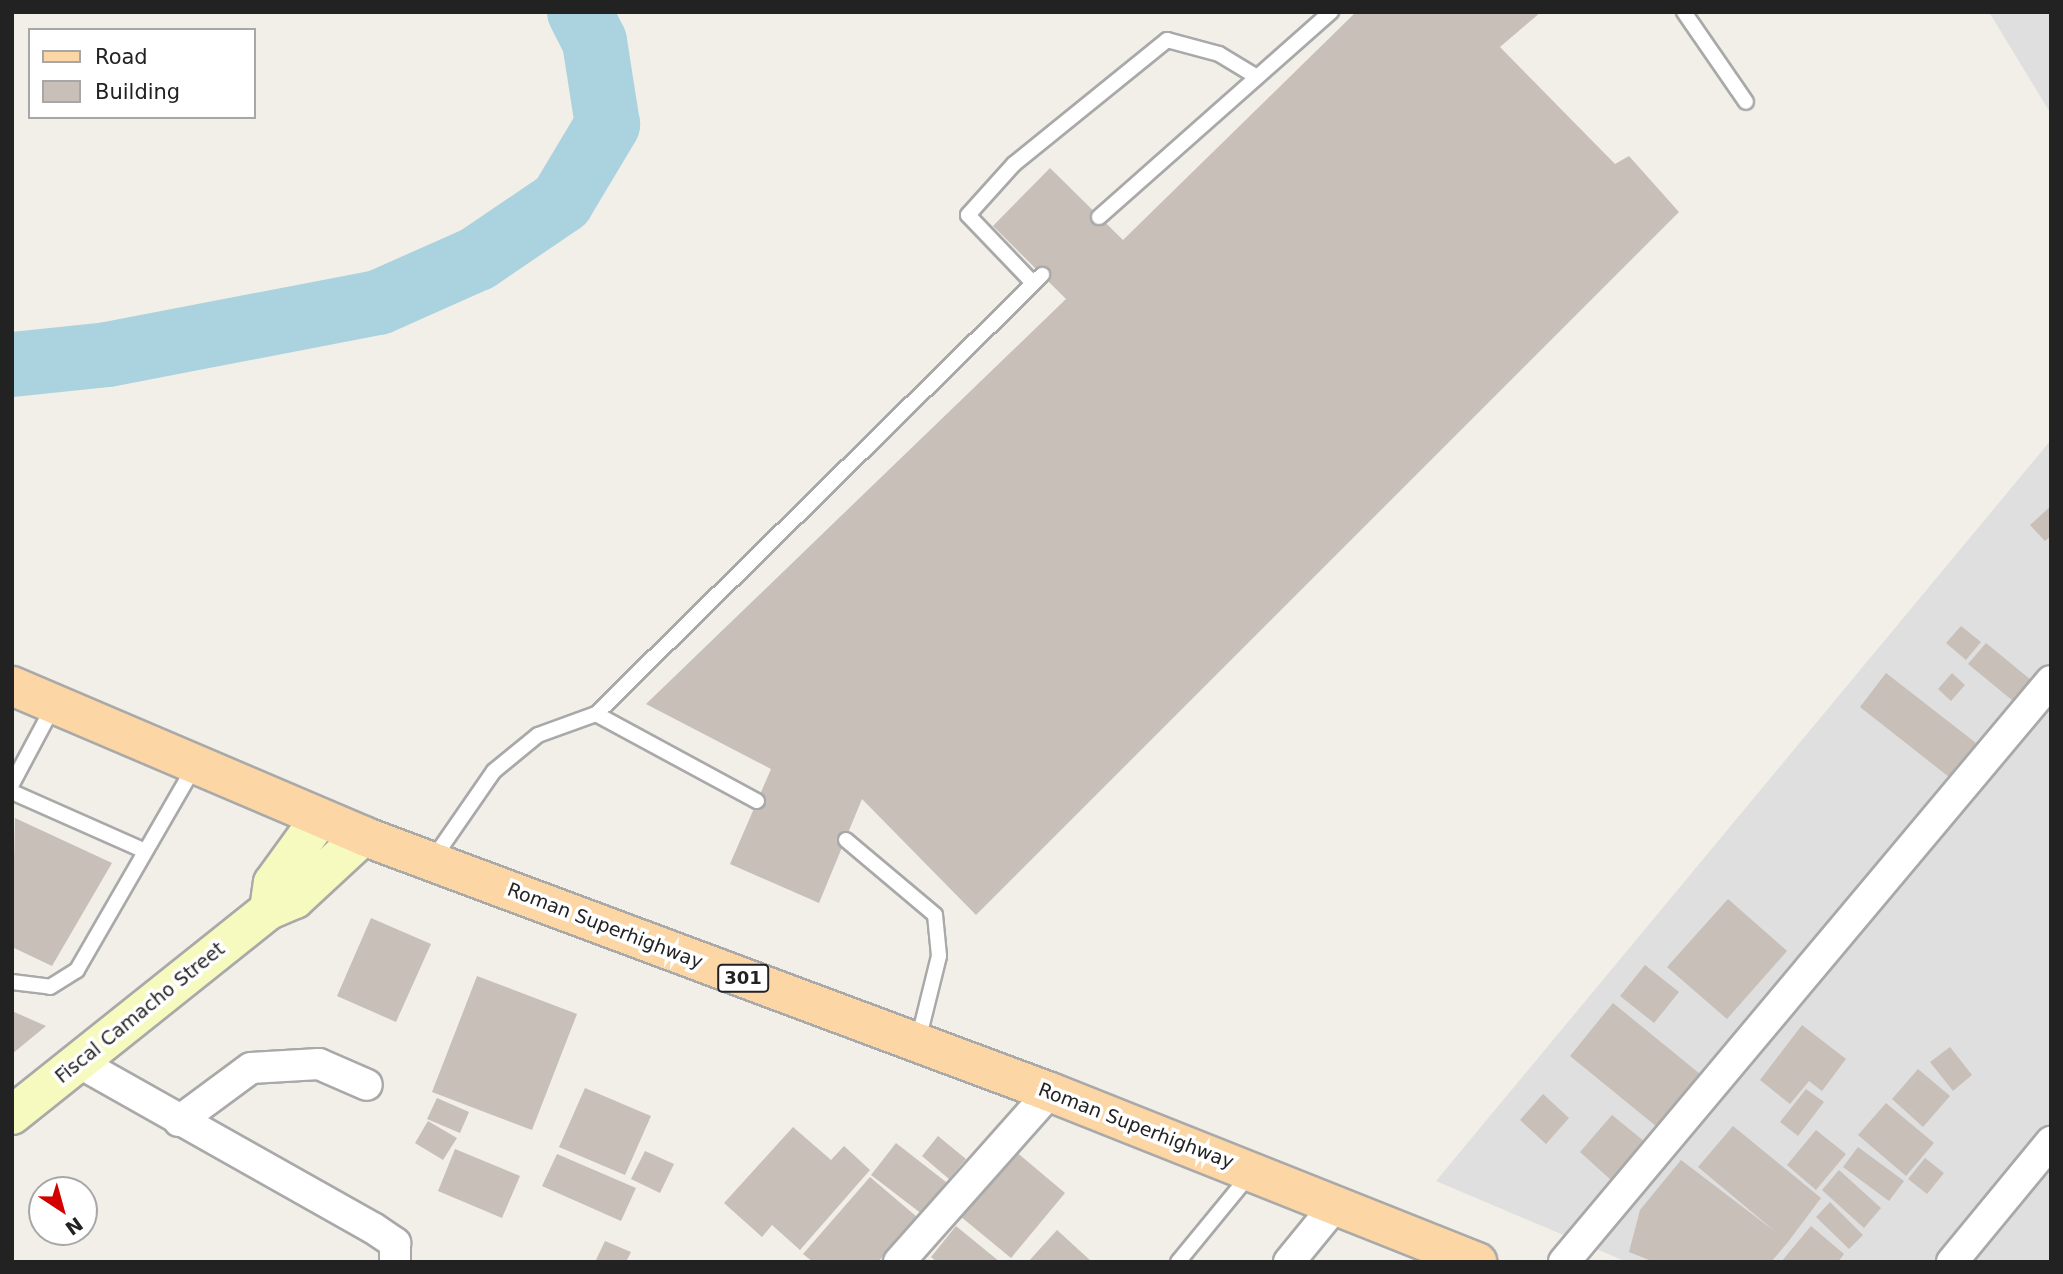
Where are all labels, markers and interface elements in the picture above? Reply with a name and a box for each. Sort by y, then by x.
legend [28,28,256,119]
text: Road [95,45,148,69]
text: Building [95,80,180,104]
street label: Roman Superhighway [504,878,706,974]
street label: Fiscal Camacho Street [51,938,229,1088]
road number: 301 [717,964,769,993]
street label: Roman Superhighway [1035,1078,1237,1174]
north arrow [28,1176,98,1246]
text: N [61,1213,87,1240]

